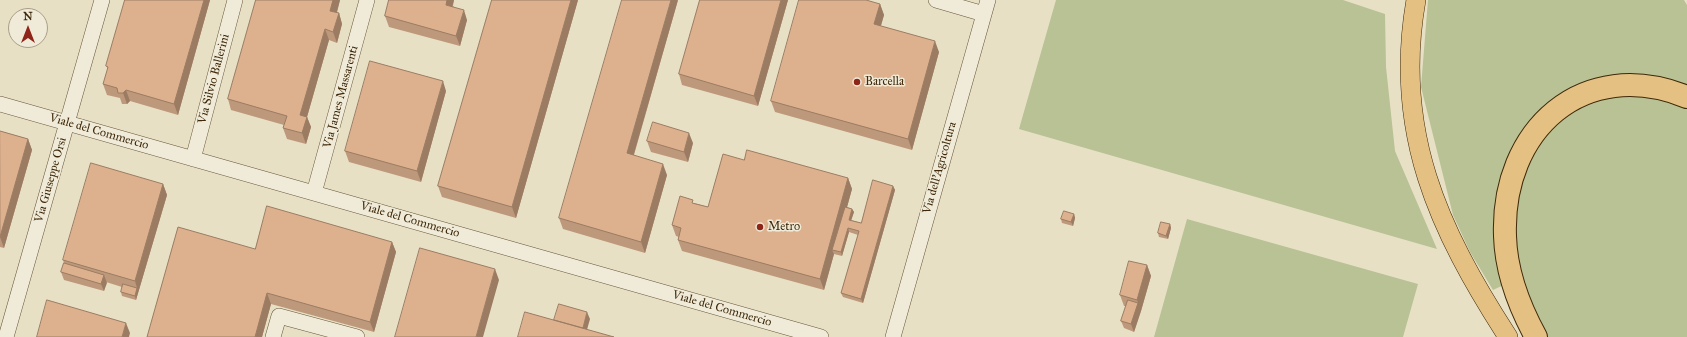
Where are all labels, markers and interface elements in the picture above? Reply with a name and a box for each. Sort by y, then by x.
north arrow [8,8,48,48]
text: N [23,10,33,23]
street label: Via Silvio Ballerini [195,33,233,125]
street label: Via James Massarenti [320,44,362,150]
place label: Barcella [865,75,904,89]
marker: Barcella [852,77,862,87]
street label: Viale del Commercio [48,111,150,153]
street label: Via dell'Agricoltura [920,120,960,216]
street label: Via Giuseppe Orsi [32,136,70,224]
street label: Viale del Commercio [359,199,461,241]
place label: Metro [768,220,800,234]
marker: Metro [755,222,765,232]
street label: Viale del Commercio [671,288,773,330]

